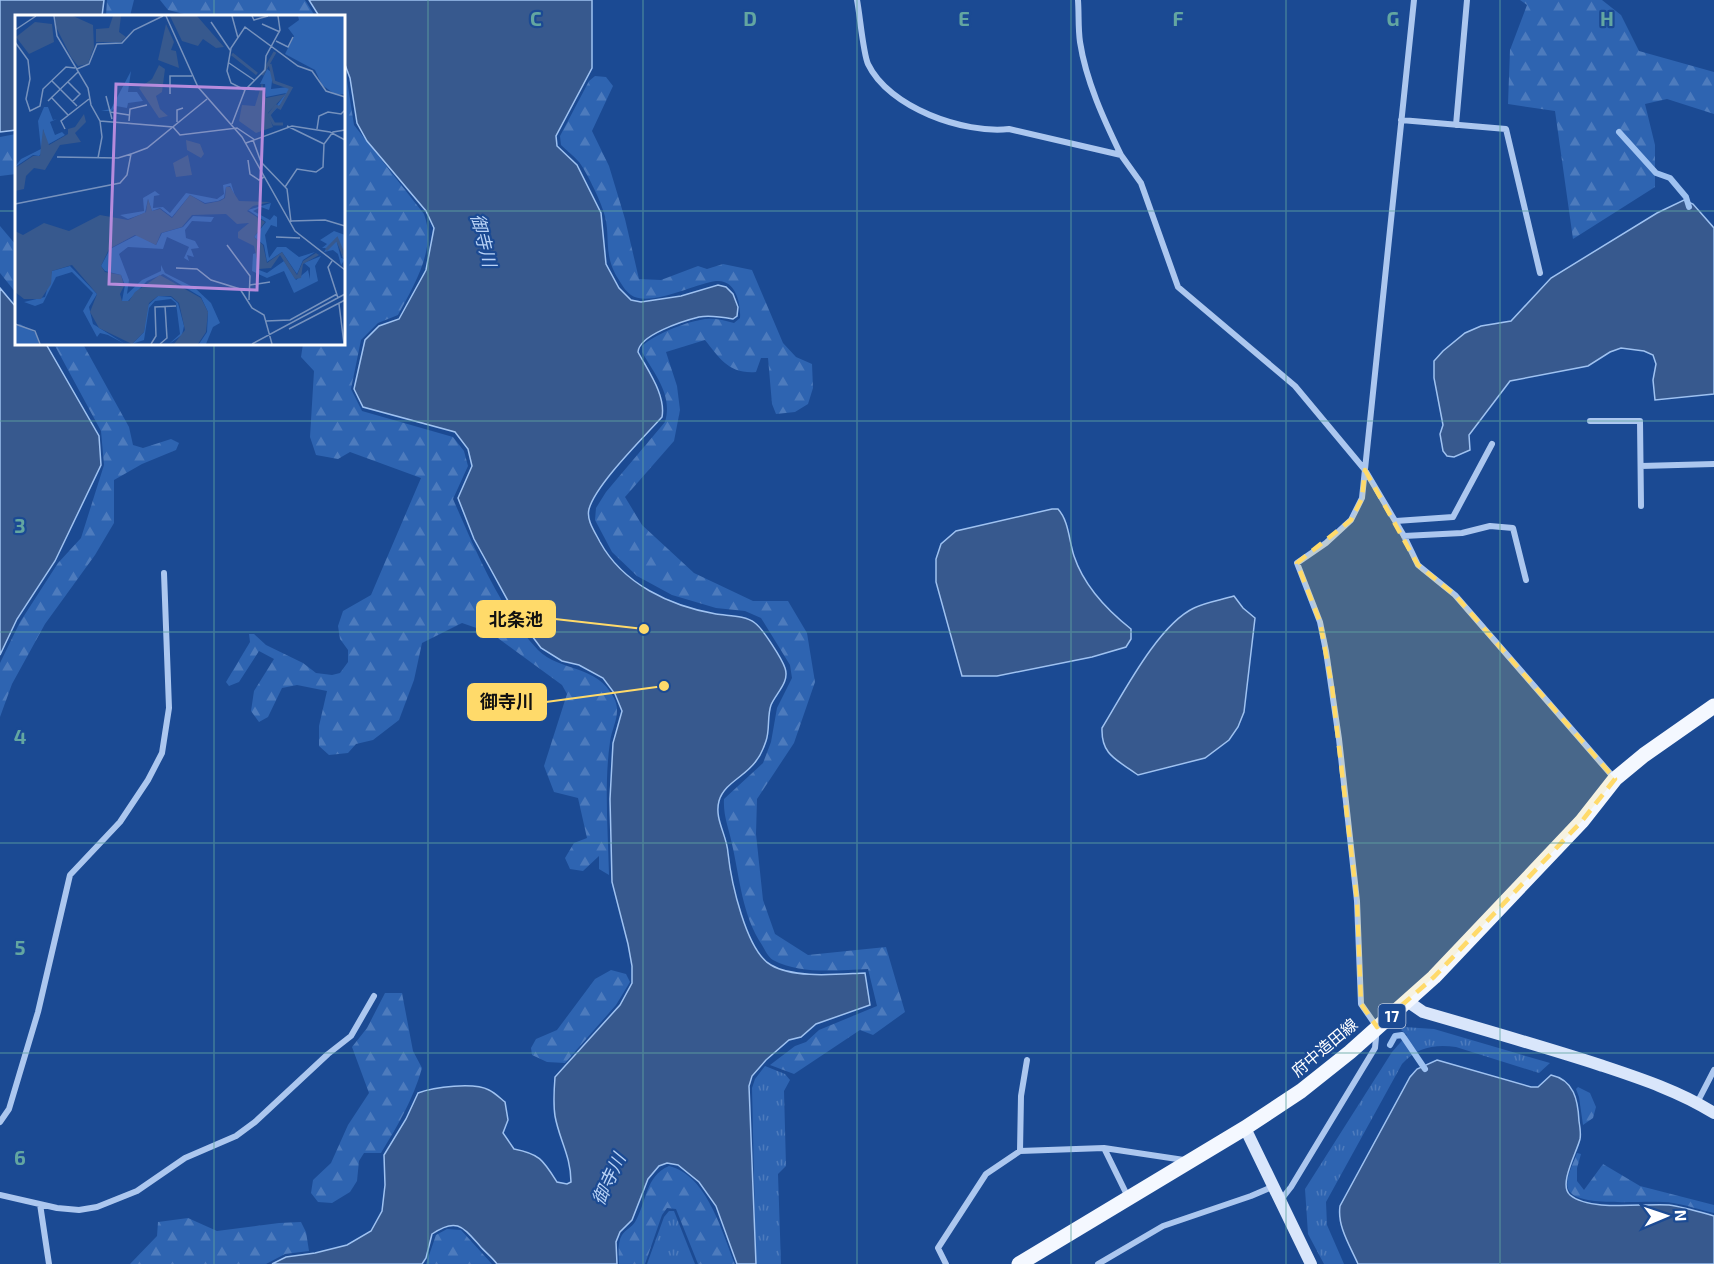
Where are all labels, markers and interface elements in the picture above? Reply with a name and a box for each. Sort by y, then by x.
text: C [530,6,542,30]
text: D [743,6,757,30]
text: E [958,6,970,30]
text: F [1172,6,1184,30]
text: G [1387,6,1399,30]
text: H [1600,6,1614,30]
inset map [15,15,345,345]
water label: 御寺川 [467,211,502,271]
text: 3 [14,513,26,537]
callout: 北条池 [477,601,555,637]
text: 北条池 [489,608,543,630]
callout: 御寺川 [468,684,546,720]
text: 御寺川 [479,690,534,712]
text: 4 [14,724,27,748]
text: 5 [14,935,26,959]
road number: 17 [1378,1004,1406,1028]
street label: 府中造田線 [1287,1014,1361,1080]
text: 6 [14,1145,26,1169]
water label: 御寺川 [587,1148,630,1208]
north arrow [1636,1186,1696,1246]
text: N [1672,1209,1691,1222]

